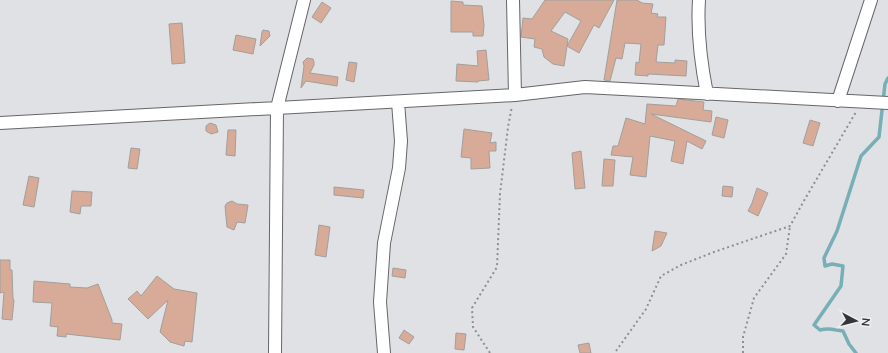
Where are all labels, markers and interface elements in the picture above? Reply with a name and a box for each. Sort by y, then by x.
north arrow [836,301,876,341]
text: N [858,317,873,327]

